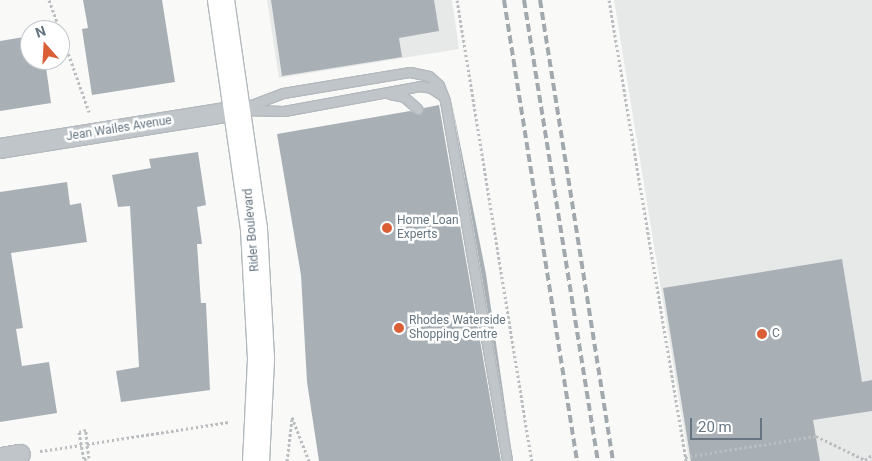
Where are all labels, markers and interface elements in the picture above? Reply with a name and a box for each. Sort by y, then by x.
north arrow [20,20,70,70]
text: N [33,23,48,41]
street label: Jean Wailes Avenue [65,114,173,144]
street label: Rider Boulevard [241,188,263,272]
place label: Home Loan Experts [397,214,459,242]
marker: Home Loan Experts [381,222,393,234]
place label: Rhodes Waterside Shopping Centre [409,314,506,342]
marker: Rhodes Waterside Shopping Centre [393,322,405,334]
place label: C [772,327,780,341]
marker: C [756,328,768,340]
scale bar [692,408,764,440]
text: 20 m [698,418,732,436]

